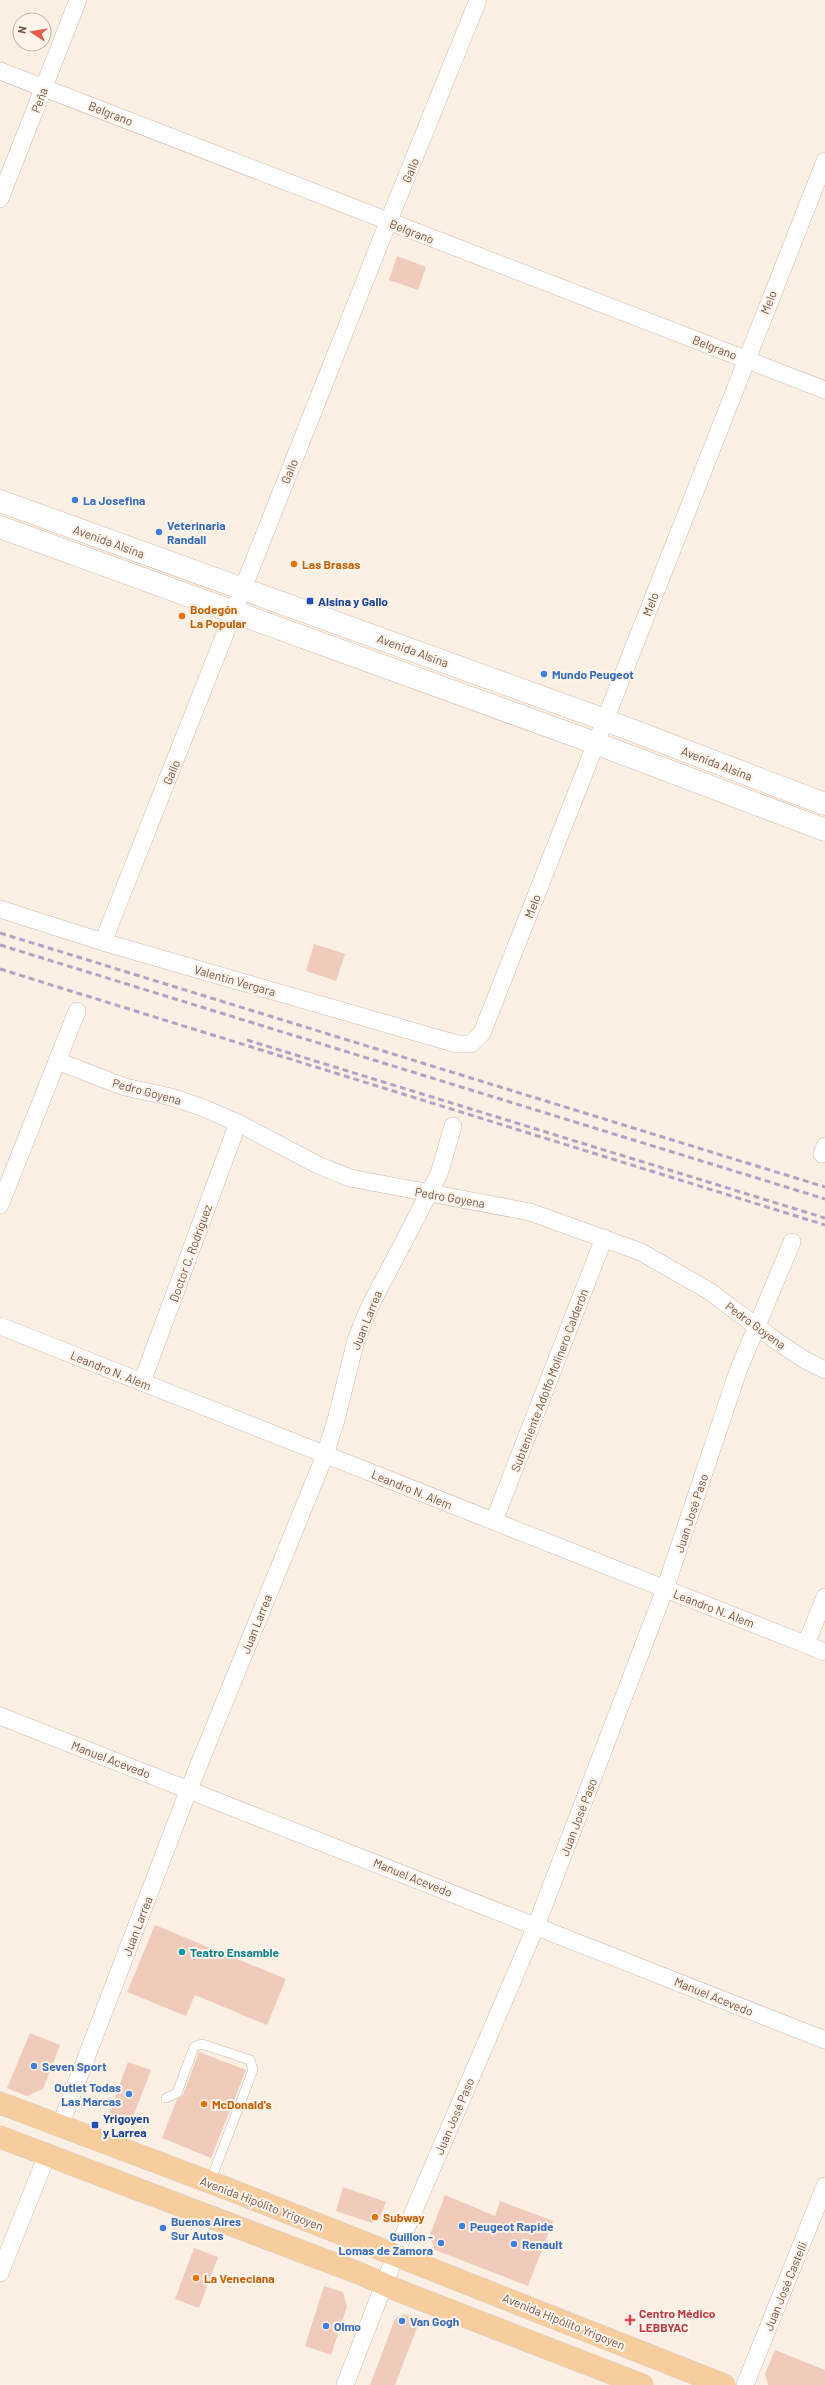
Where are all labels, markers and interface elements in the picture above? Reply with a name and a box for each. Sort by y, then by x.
north arrow [12,12,52,52]
text: N [15,25,29,35]
street label: Peña [28,85,50,115]
street label: Belgrano [87,98,135,128]
street label: Gallo [399,156,421,184]
street label: Belgrano [388,216,436,246]
street label: Melo [757,288,779,316]
street label: Belgrano [691,332,739,362]
street label: Gallo [278,457,300,485]
place label: La Josefina [83,493,145,507]
marker: La Josefina [70,495,80,505]
place label: Veterinaria Randall [167,518,226,546]
street label: Avenida Alsina [71,522,147,560]
marker: Veterinaria Randall [154,527,164,537]
place label: Las Brasas [302,557,360,571]
marker: Las Brasas [289,559,299,569]
street label: Melo [639,590,661,618]
place label: Alsina y Gallo [318,594,388,608]
marker: Alsina y Gallo [305,596,315,606]
place label: Bodegón La Popular [190,602,247,630]
marker: Bodegón La Popular [177,611,187,621]
street label: Avenida Alsina [375,631,451,669]
place label: Mundo Peugeot [552,667,634,681]
marker: Mundo Peugeot [539,669,549,679]
street label: Avenida Alsina [680,743,754,783]
street label: Gallo [160,758,182,786]
street label: Melo [521,892,543,920]
street label: Valentín Vergara [193,962,277,998]
street label: Pedro Goyena [111,1075,183,1107]
street label: Pedro Goyena [414,1184,486,1210]
street label: Doctor C. Rodríguez [166,1202,214,1304]
street label: Subteniente Adolfo Molinero Calderón [508,1287,590,1473]
street label: Juan Larrea [348,1288,384,1352]
street label: Pedro Goyena [723,1298,789,1352]
street label: Leandro N. Alem [69,1347,153,1393]
street label: Leandro N. Alem [370,1466,454,1512]
street label: Juan José Paso [672,1472,710,1554]
street label: Leandro N. Alem [671,1586,757,1630]
street label: Juan Larrea [238,1592,274,1656]
street label: Manuel Acevedo [69,1737,153,1781]
street label: Juan José Paso [557,1776,599,1858]
street label: Manuel Acevedo [372,1855,454,1899]
street label: Juan Larrea [119,1894,155,1958]
place label: Teatro Ensamble [190,1945,279,1959]
marker: Teatro Ensamble [177,1947,187,1957]
street label: Manuel Acevedo [673,1974,755,2018]
place label: Seven Sport [42,2059,107,2073]
marker: Seven Sport [29,2061,39,2071]
street label: Juan José Paso [432,2076,476,2156]
place label: Outlet Todas Las Marcas [54,2080,121,2108]
marker: Outlet Todas Las Marcas [124,2089,134,2099]
place label: McDonald's [212,2097,272,2111]
marker: McDonald's [199,2099,209,2109]
place label: Yrigoyen y Larrea [103,2111,149,2139]
marker: Yrigoyen y Larrea [90,2120,100,2130]
street label: Avenida Hipólito Yrigoyen [198,2173,326,2233]
place label: Subway [383,2210,425,2224]
marker: Subway [370,2212,380,2222]
place label: Buenos Aires Sur Autos [171,2214,241,2242]
place label: Peugeot Rapide [470,2219,554,2233]
marker: Peugeot Rapide [457,2221,467,2231]
marker: Buenos Aires Sur Autos [158,2223,168,2233]
place label: Guillon - Lomas de Zamora [338,2229,433,2257]
place label: Renault [522,2237,563,2251]
marker: Guillon - Lomas de Zamora [436,2238,446,2248]
marker: Renault [509,2239,519,2249]
street label: Juan José Castelli [761,2239,809,2333]
place label: La Veneciana [204,2271,275,2285]
marker: La Veneciana [191,2273,201,2283]
street label: Avenida Hipólito Yrigoyen [501,2290,627,2352]
place label: Centro Médico LEBBYAC [639,2306,716,2334]
place label: Van Gogh [410,2314,459,2328]
marker: Centro Médico LEBBYAC [624,2314,636,2326]
marker: Van Gogh [397,2316,407,2326]
place label: Olmo [334,2319,361,2333]
marker: Olmo [321,2321,331,2331]

